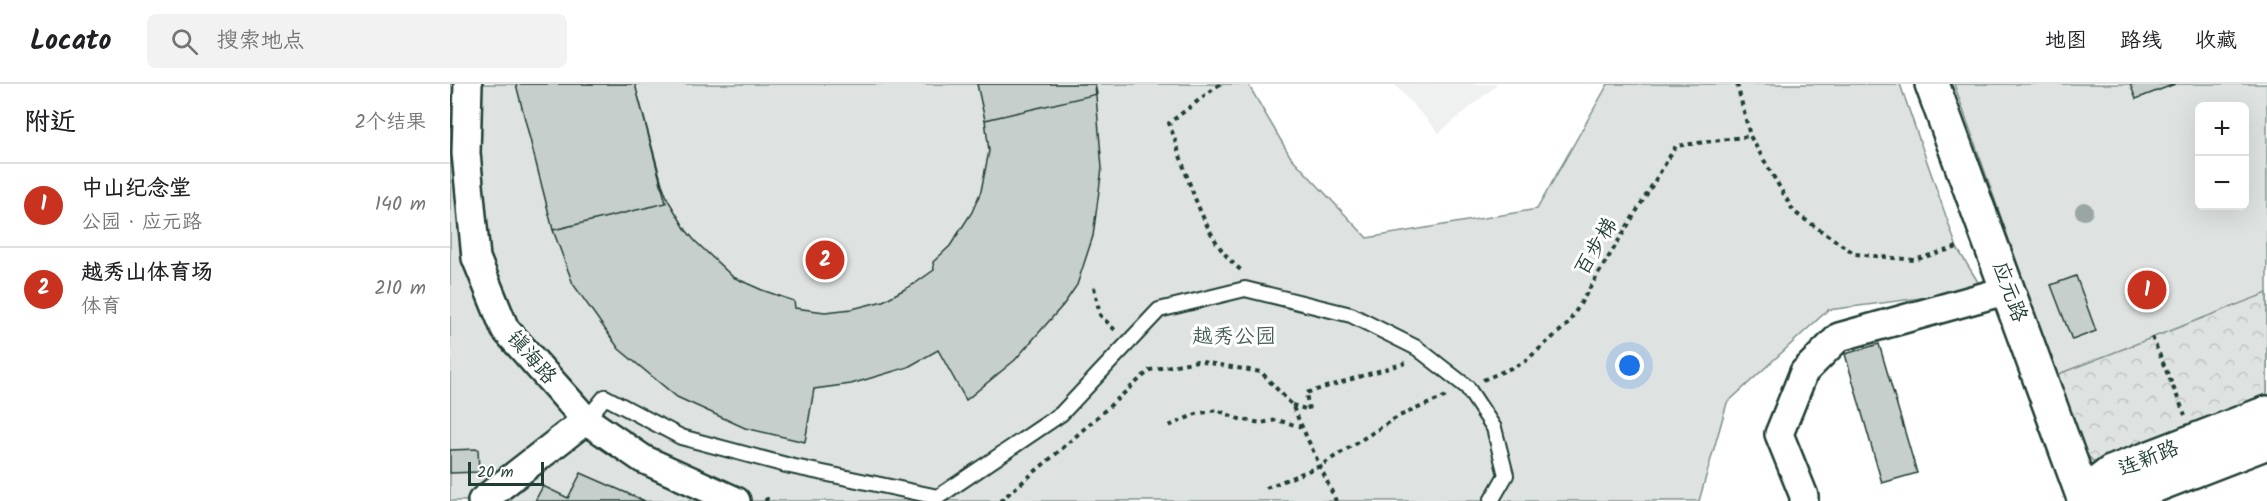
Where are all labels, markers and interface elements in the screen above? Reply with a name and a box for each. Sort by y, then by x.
search box [147,14,567,68]
text: Locato [30,19,111,64]
text: 搜索地点 [216,24,304,59]
icon: search [168,25,201,58]
text: 地图 [2045,25,2087,58]
text: 路线 [2120,25,2162,58]
text: 收藏 [2195,25,2237,58]
text: 附近 [24,102,76,144]
map controls [2195,102,2249,210]
button: + [2195,102,2249,156]
text: 2个结果 [354,107,426,139]
button: − [2195,156,2249,210]
text: 中山纪念堂 [81,172,191,207]
text: 1 [40,189,47,221]
text: 140 m [375,189,426,221]
text: 公园 · 应元路 [81,207,202,239]
street label: 百步梯 [1567,212,1627,282]
pin: 2 [806,238,844,282]
text: 越秀山体育场 [81,256,213,291]
street label: 应元路 [1983,257,2035,327]
pin: 1 [2128,268,2166,312]
text: 2 [38,273,49,305]
text: 210 m [374,273,426,305]
text: 体育 [81,291,121,323]
park label: 越秀公园 [1192,321,1276,354]
street label: 镇海路 [498,323,564,393]
your location [1615,351,1644,380]
street label: 连新路 [2114,432,2184,486]
scale bar [468,459,544,486]
text: 20 m [477,460,513,485]

